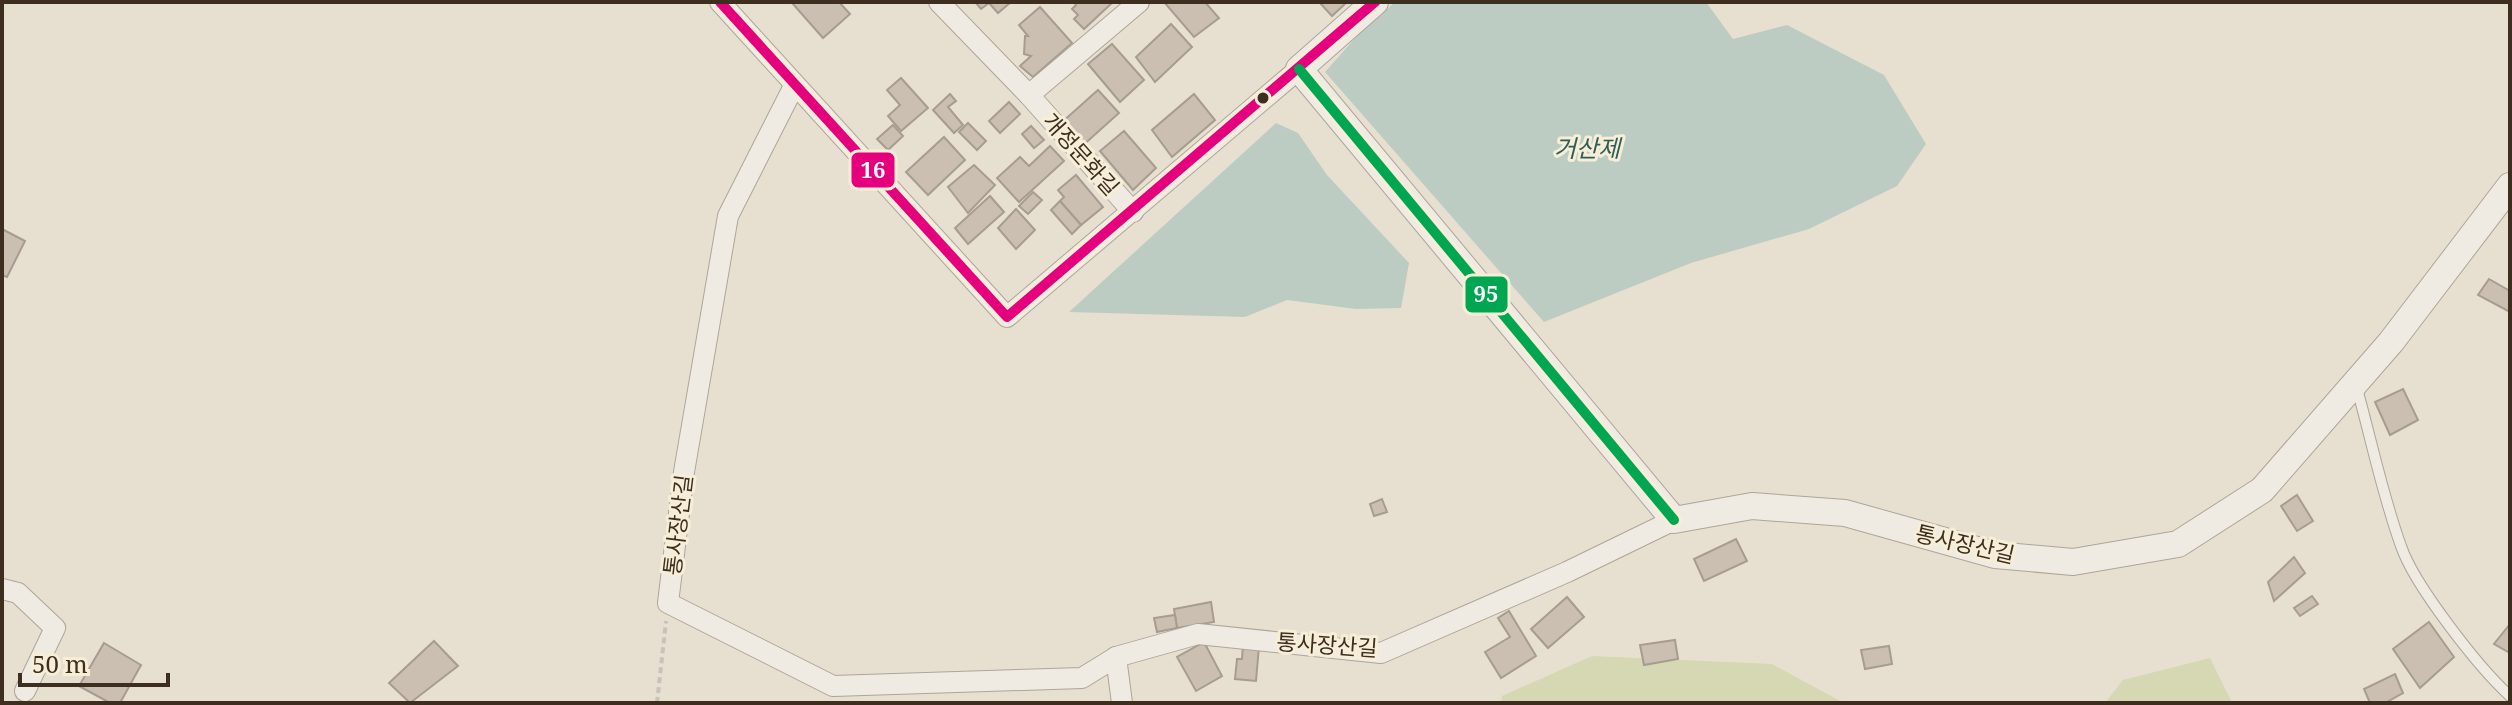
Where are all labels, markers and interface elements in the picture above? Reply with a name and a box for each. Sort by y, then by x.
unlabelled marker [1255,90,1271,106]
street label: 개정문화길 [1037,106,1127,201]
water label: 거산제 [1554,131,1623,164]
line badge: 16 [850,151,896,189]
text: 16 [861,154,885,184]
line badge: 95 [1464,275,1509,314]
text: 95 [1474,278,1498,308]
street label: 통사장산길 [656,473,698,577]
street label: 통사장산길 [1913,517,2018,569]
street label: 통사장산길 [1276,626,1379,662]
scale bar [20,637,168,687]
text: 50 m [32,647,88,680]

